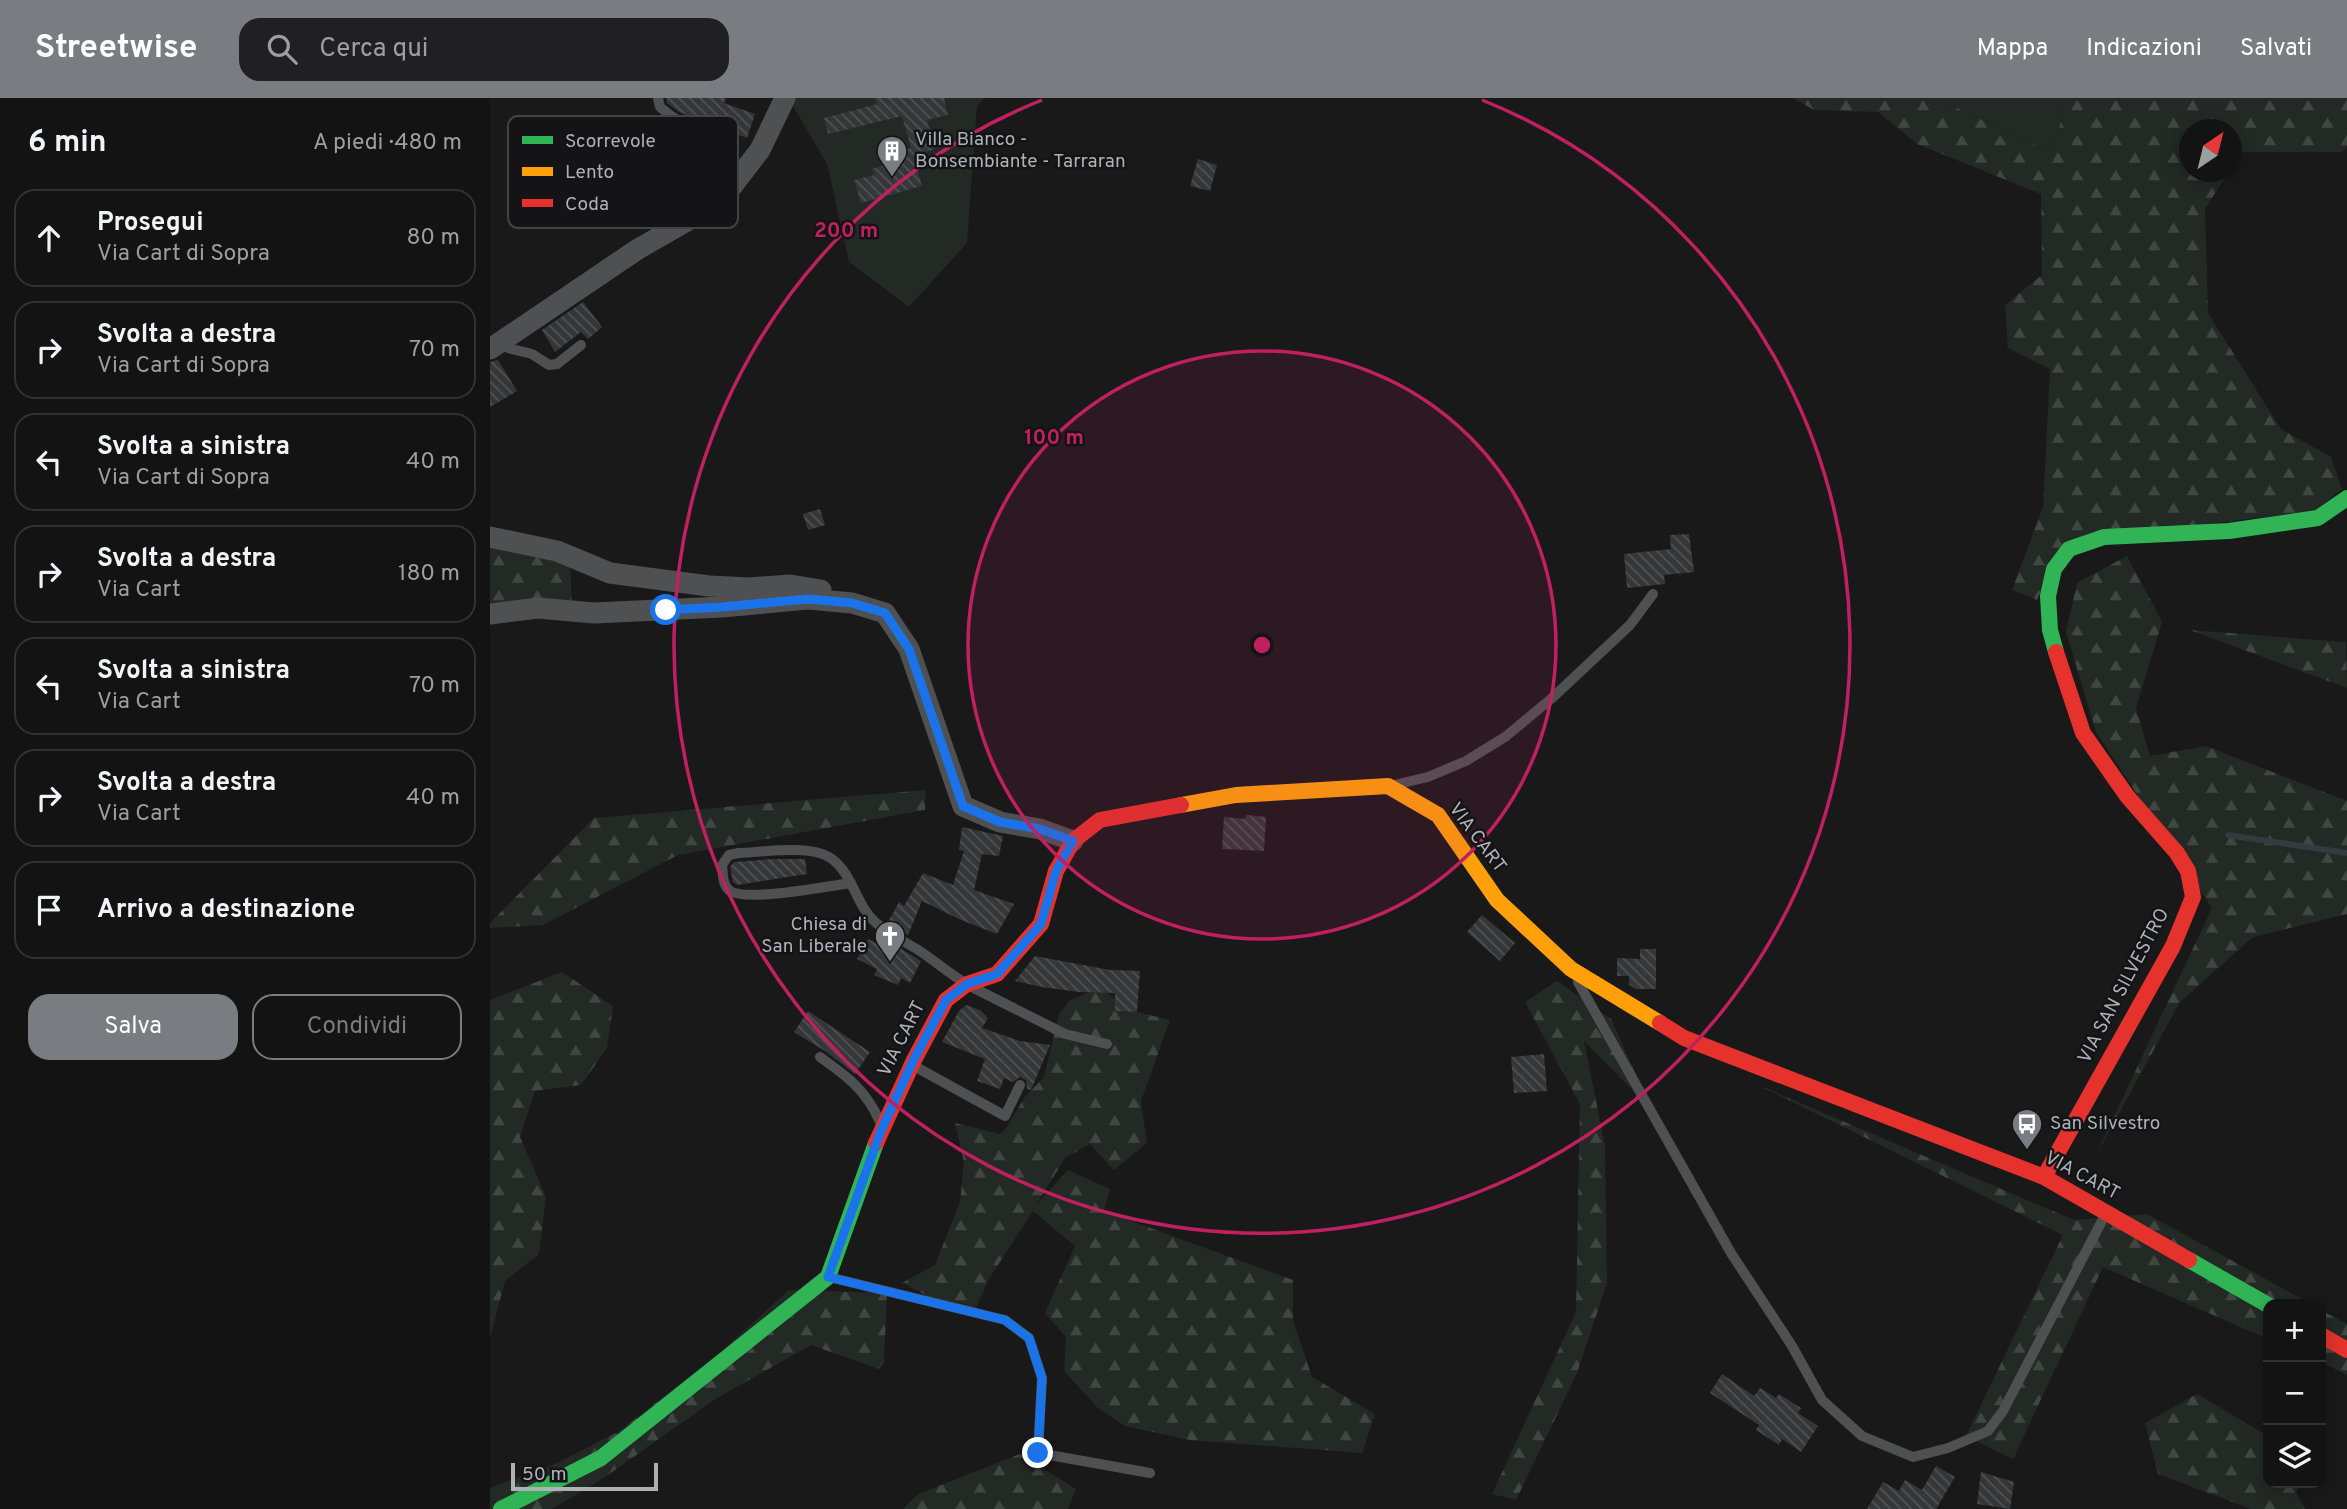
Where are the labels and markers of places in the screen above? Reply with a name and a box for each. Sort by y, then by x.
place label: Villa Bianco - Bonsembiante - Tarraran [915,128,1126,174]
building icon: Villa Bianco - Bonsembiante - Tarraran [875,134,909,178]
centre of rings [1250,633,1274,657]
place label: Chiesa di San Liberale [761,913,867,959]
church icon: Chiesa di San Liberale [873,919,907,963]
bus stop icon: San Silvestro [2010,1107,2044,1151]
place label: San Silvestro [2050,1112,2160,1136]

